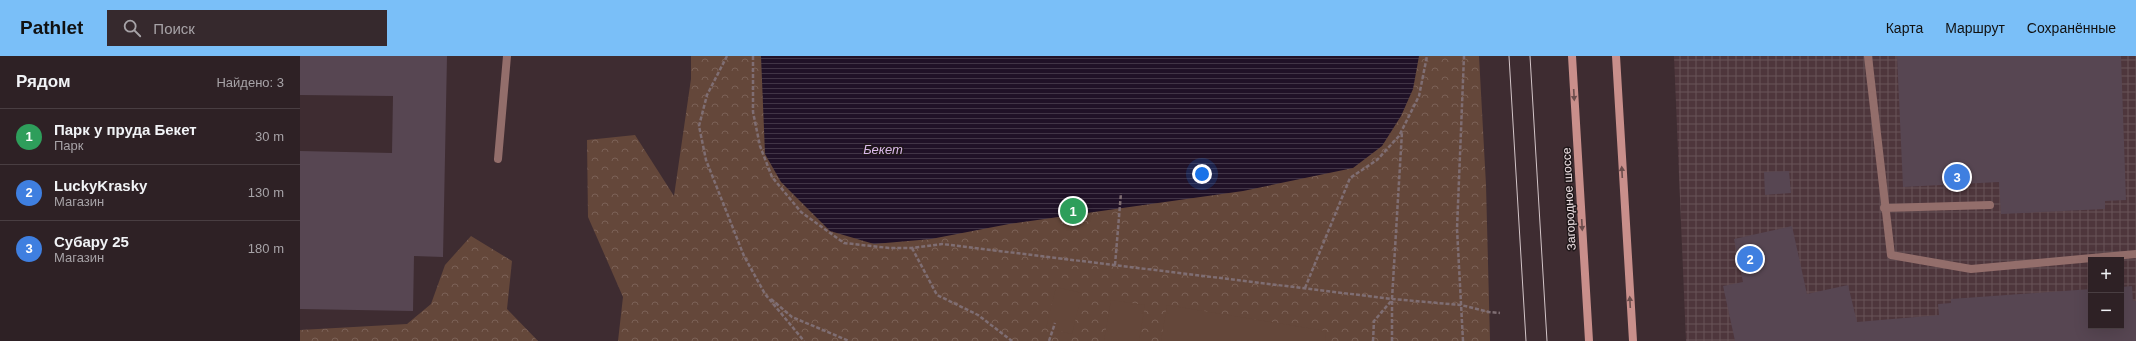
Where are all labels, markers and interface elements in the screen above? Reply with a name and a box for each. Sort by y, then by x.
search box [107,10,387,46]
text: Pathlet [20,17,83,38]
icon: search [121,17,143,39]
text: Поиск [153,20,195,37]
text: Карта [1886,20,1923,36]
text: Маршрут [1945,20,2005,36]
text: Сохранённые [2027,20,2116,36]
text: Рядом [16,72,71,91]
text: Найдено: 3 [216,75,284,90]
one-way arrow [1571,89,1578,101]
text: Парк у пруда Бекет [54,121,197,138]
text: 1 [25,129,33,144]
text: 30 m [255,129,284,144]
text: Парк [54,138,84,153]
water label: Бекет [863,142,903,157]
street label: Загородное шоссе [1559,147,1579,251]
pin: 3 [1944,162,1970,192]
your location [1192,164,1212,184]
one-way arrow [1619,166,1626,178]
text: LuckyKrasky [54,177,147,194]
text: 2 [25,185,33,200]
text: 130 m [248,185,284,200]
text: Магазин [54,194,104,209]
pin: 1 [1060,196,1086,226]
one-way arrow [1579,219,1586,231]
text: Субару 25 [54,233,129,250]
text: 3 [25,241,33,256]
text: 180 m [248,241,284,256]
pin: 2 [1737,244,1763,274]
text: Магазин [54,250,104,265]
map controls [2088,257,2124,329]
button: + [2088,257,2124,293]
button: − [2088,293,2124,329]
one-way arrow [1627,296,1634,308]

